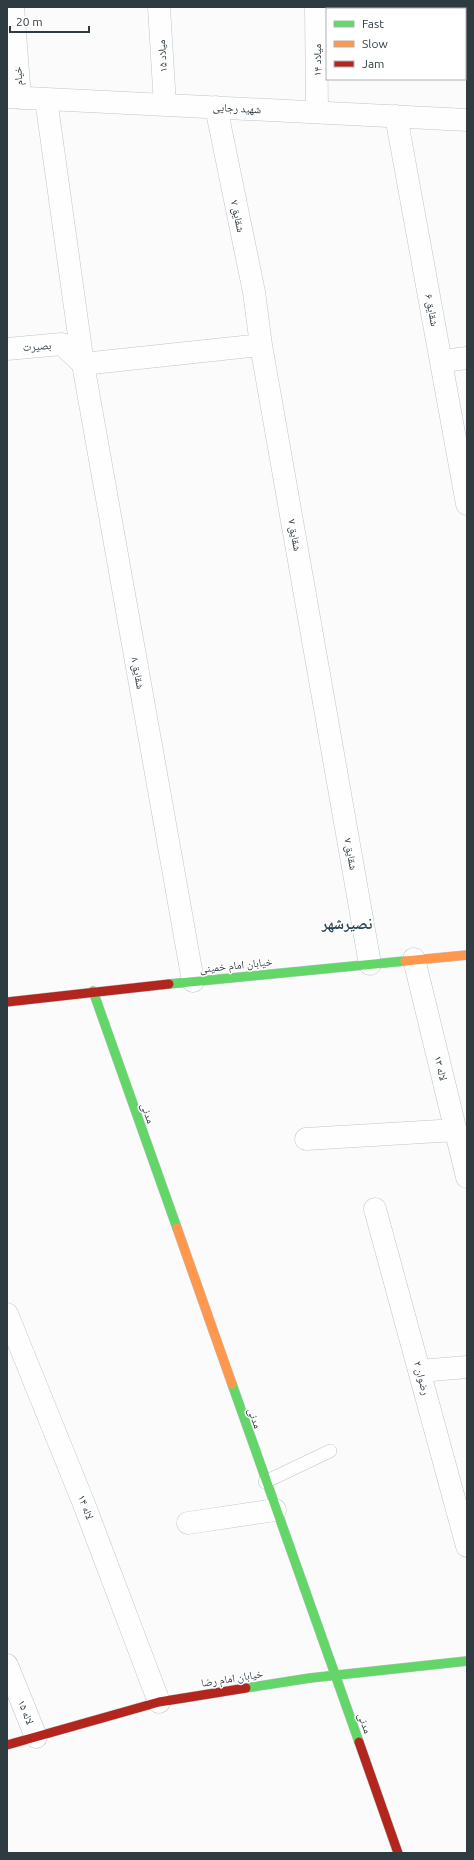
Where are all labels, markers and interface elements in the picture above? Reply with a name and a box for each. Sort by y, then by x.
scale bar [10,8,89,34]
legend [326,8,466,80]
text: 20 m [16,15,43,28]
text: Fast [362,17,384,30]
text: Slow [362,37,388,50]
street label: میلاد ۱۵ [155,39,169,73]
street label: میلاد ۱۴ [311,44,323,76]
text: Jam [362,57,384,70]
street label: خیام [11,66,26,86]
street label: شهید رجایی [212,101,262,116]
street label: شقایق ۷ [228,199,247,233]
street label: شقایق ۶ [422,293,441,327]
street label: بصیرت [22,339,52,353]
street label: شقایق ۷ [285,518,304,552]
street label: شقایق ۸ [128,656,147,690]
street label: شقایق ۷ [341,837,360,871]
district label: نصیرشهر [321,915,372,933]
street label: خیابان امام خمینی [199,955,273,976]
street label: لاله ۱۳ [432,1054,450,1082]
street label: مدنی [138,1101,157,1125]
street label: رضوان ۲ [411,1360,432,1397]
street label: مدنی [245,1406,264,1430]
street label: لاله ۱۴ [76,1493,96,1521]
street label: خیابان امام رضا [200,1667,264,1690]
street label: لاله ۱۵ [16,1698,36,1726]
street label: مدنی [355,1711,374,1735]

